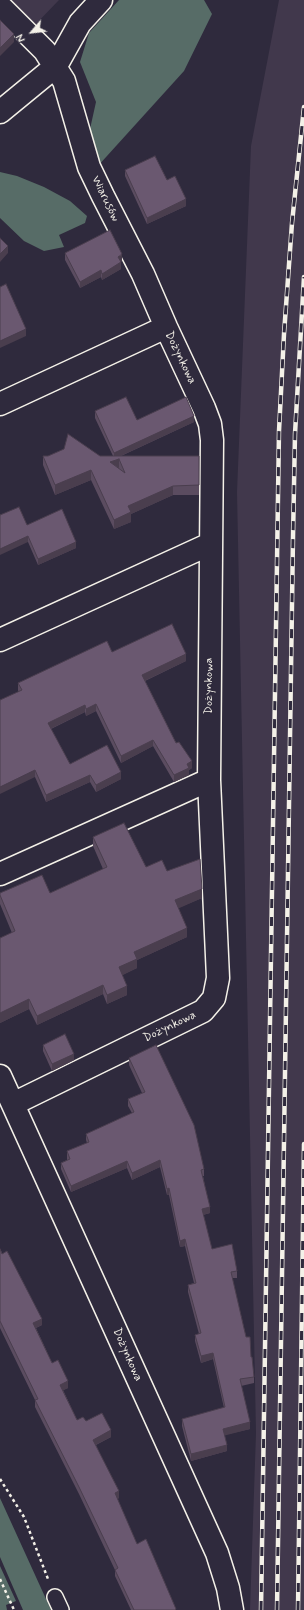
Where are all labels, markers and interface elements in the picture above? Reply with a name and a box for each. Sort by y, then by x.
north arrow [12,12,52,52]
text: N [14,31,29,44]
street label: Wiarusów [88,174,122,224]
street label: Dożynkowa [161,329,199,387]
street label: Dożynkowa [202,658,216,714]
street label: Dożynkowa [141,1008,199,1046]
street label: Dożynkowa [109,1326,145,1384]

